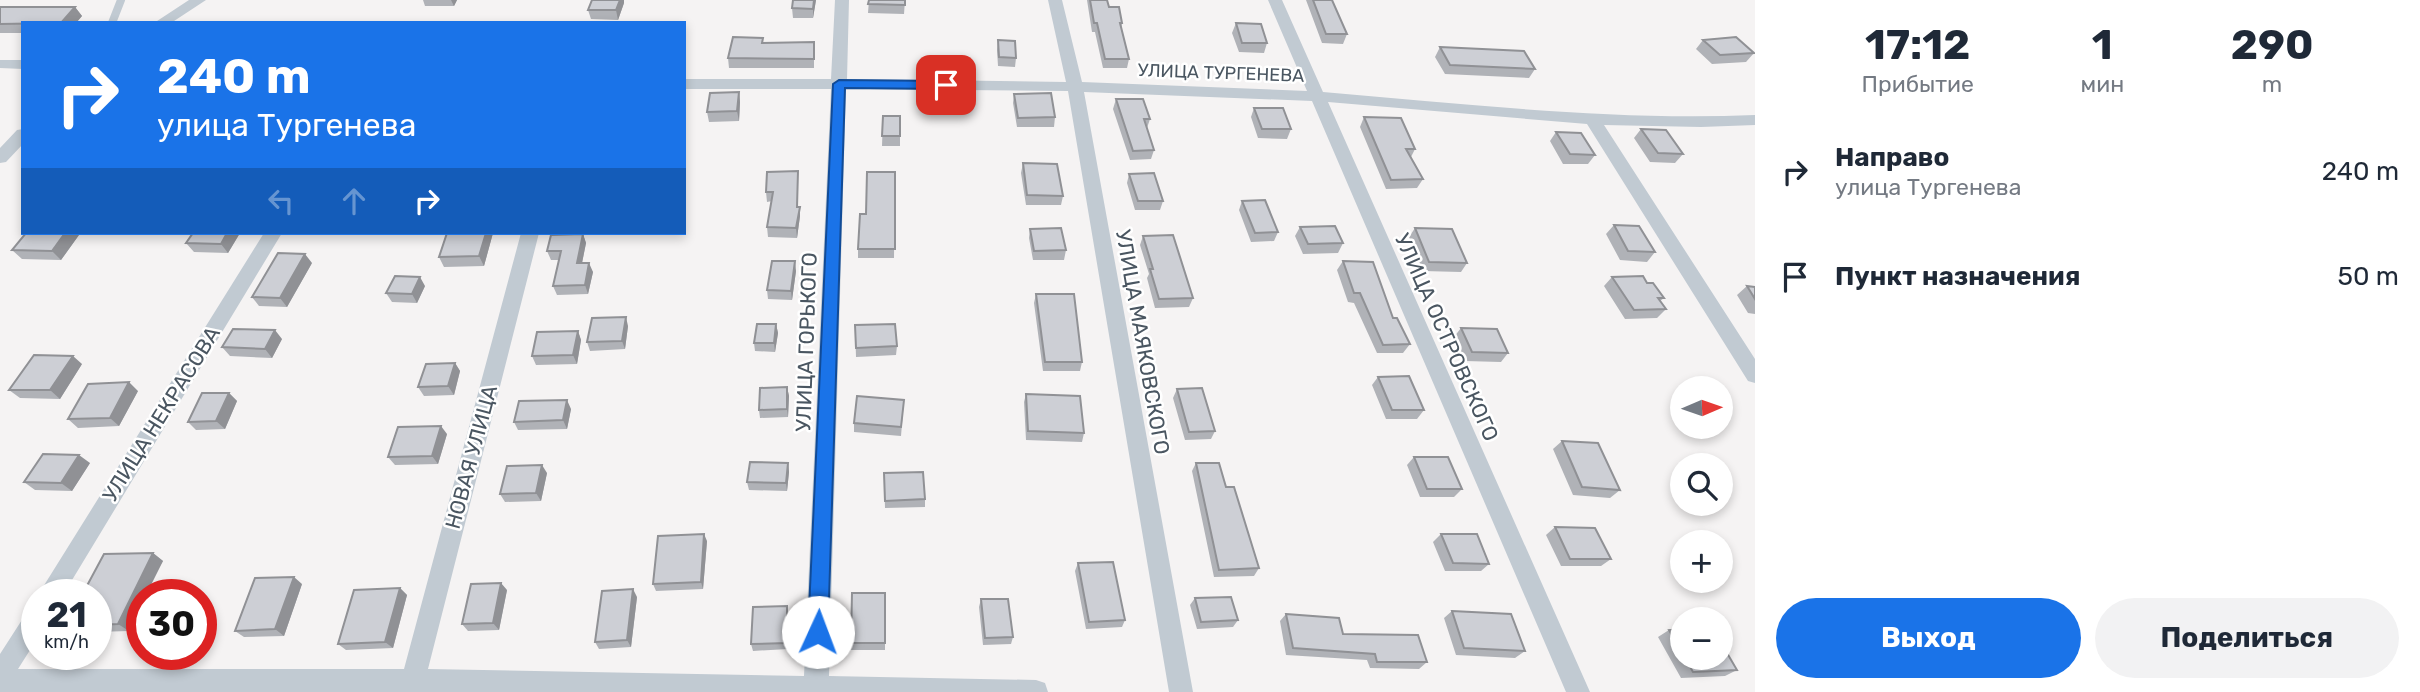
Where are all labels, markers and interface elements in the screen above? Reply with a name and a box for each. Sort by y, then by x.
text: 17:12 [1865,20,1970,70]
text: 1 [2092,20,2113,70]
text: 290 [2231,20,2313,70]
text: 240 m [157,47,311,105]
icon: right [42,49,133,140]
pin [916,55,976,115]
street label: УЛИЦА ТУРГЕНЕВА [1137,59,1305,87]
icon: arrive [927,66,965,104]
text: Прибытие [1862,70,1974,98]
text: мин [2080,70,2124,98]
text: m [2262,70,2282,98]
text: улица Тургенева [157,106,416,144]
text: Направо [1835,142,1949,173]
icon: right [1776,153,1814,191]
text: 240 m [2322,156,2399,187]
text: улица Тургенева [1835,173,2021,201]
icon: left [262,182,300,220]
icon: ahead [335,182,373,220]
icon: right [408,182,446,220]
street label: УЛИЦА МАЯКОВСКОГО [1111,228,1175,456]
street label: УЛИЦА ОСТРОВСКОГО [1390,229,1504,445]
street label: УЛИЦА ГОРЬКОГО [790,252,822,432]
icon: arrive [1776,258,1814,296]
text: Пункт назначения [1835,261,2080,292]
text: 50 m [2338,261,2399,292]
street label: УЛИЦА НЕКРАСОВА [97,322,225,506]
north arrow [1670,376,1732,439]
map controls [1670,376,1733,670]
street label: НОВАЯ УЛИЦА [440,382,502,532]
button: search [1670,453,1733,516]
button: + [1670,530,1733,593]
speed limit sign: 30 [126,579,217,670]
text: 21 [46,594,87,636]
position arrow [781,595,855,669]
button: Выход [1776,598,2081,678]
button: Поделиться [2095,598,2399,678]
button: − [1670,607,1733,670]
text: km/h [44,631,89,653]

